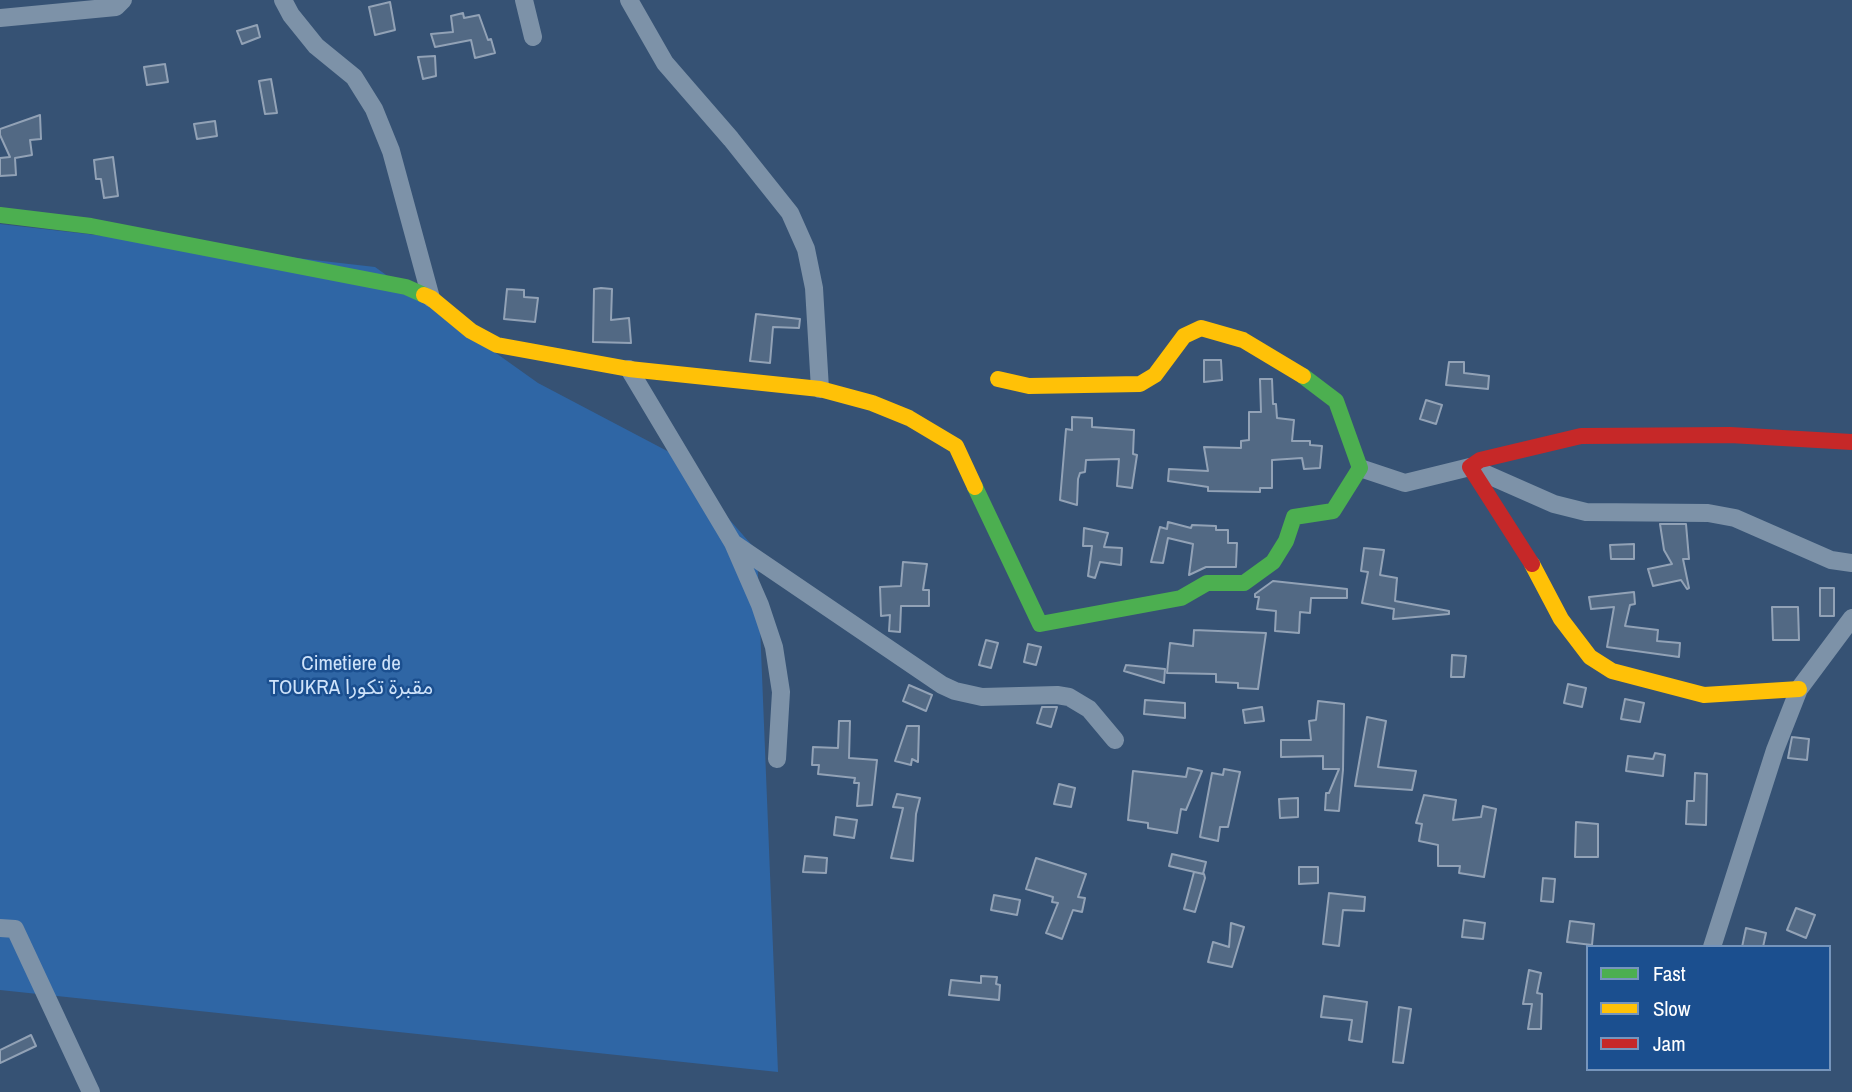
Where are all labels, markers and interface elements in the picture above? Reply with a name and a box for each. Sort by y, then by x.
park label: Cimetiere de TOUKRA مقبرة تكورا [269,651,433,701]
legend [1586,945,1831,1071]
text: Fast [1653,959,1686,988]
text: Slow [1653,994,1690,1023]
text: Jam [1653,1029,1686,1058]

